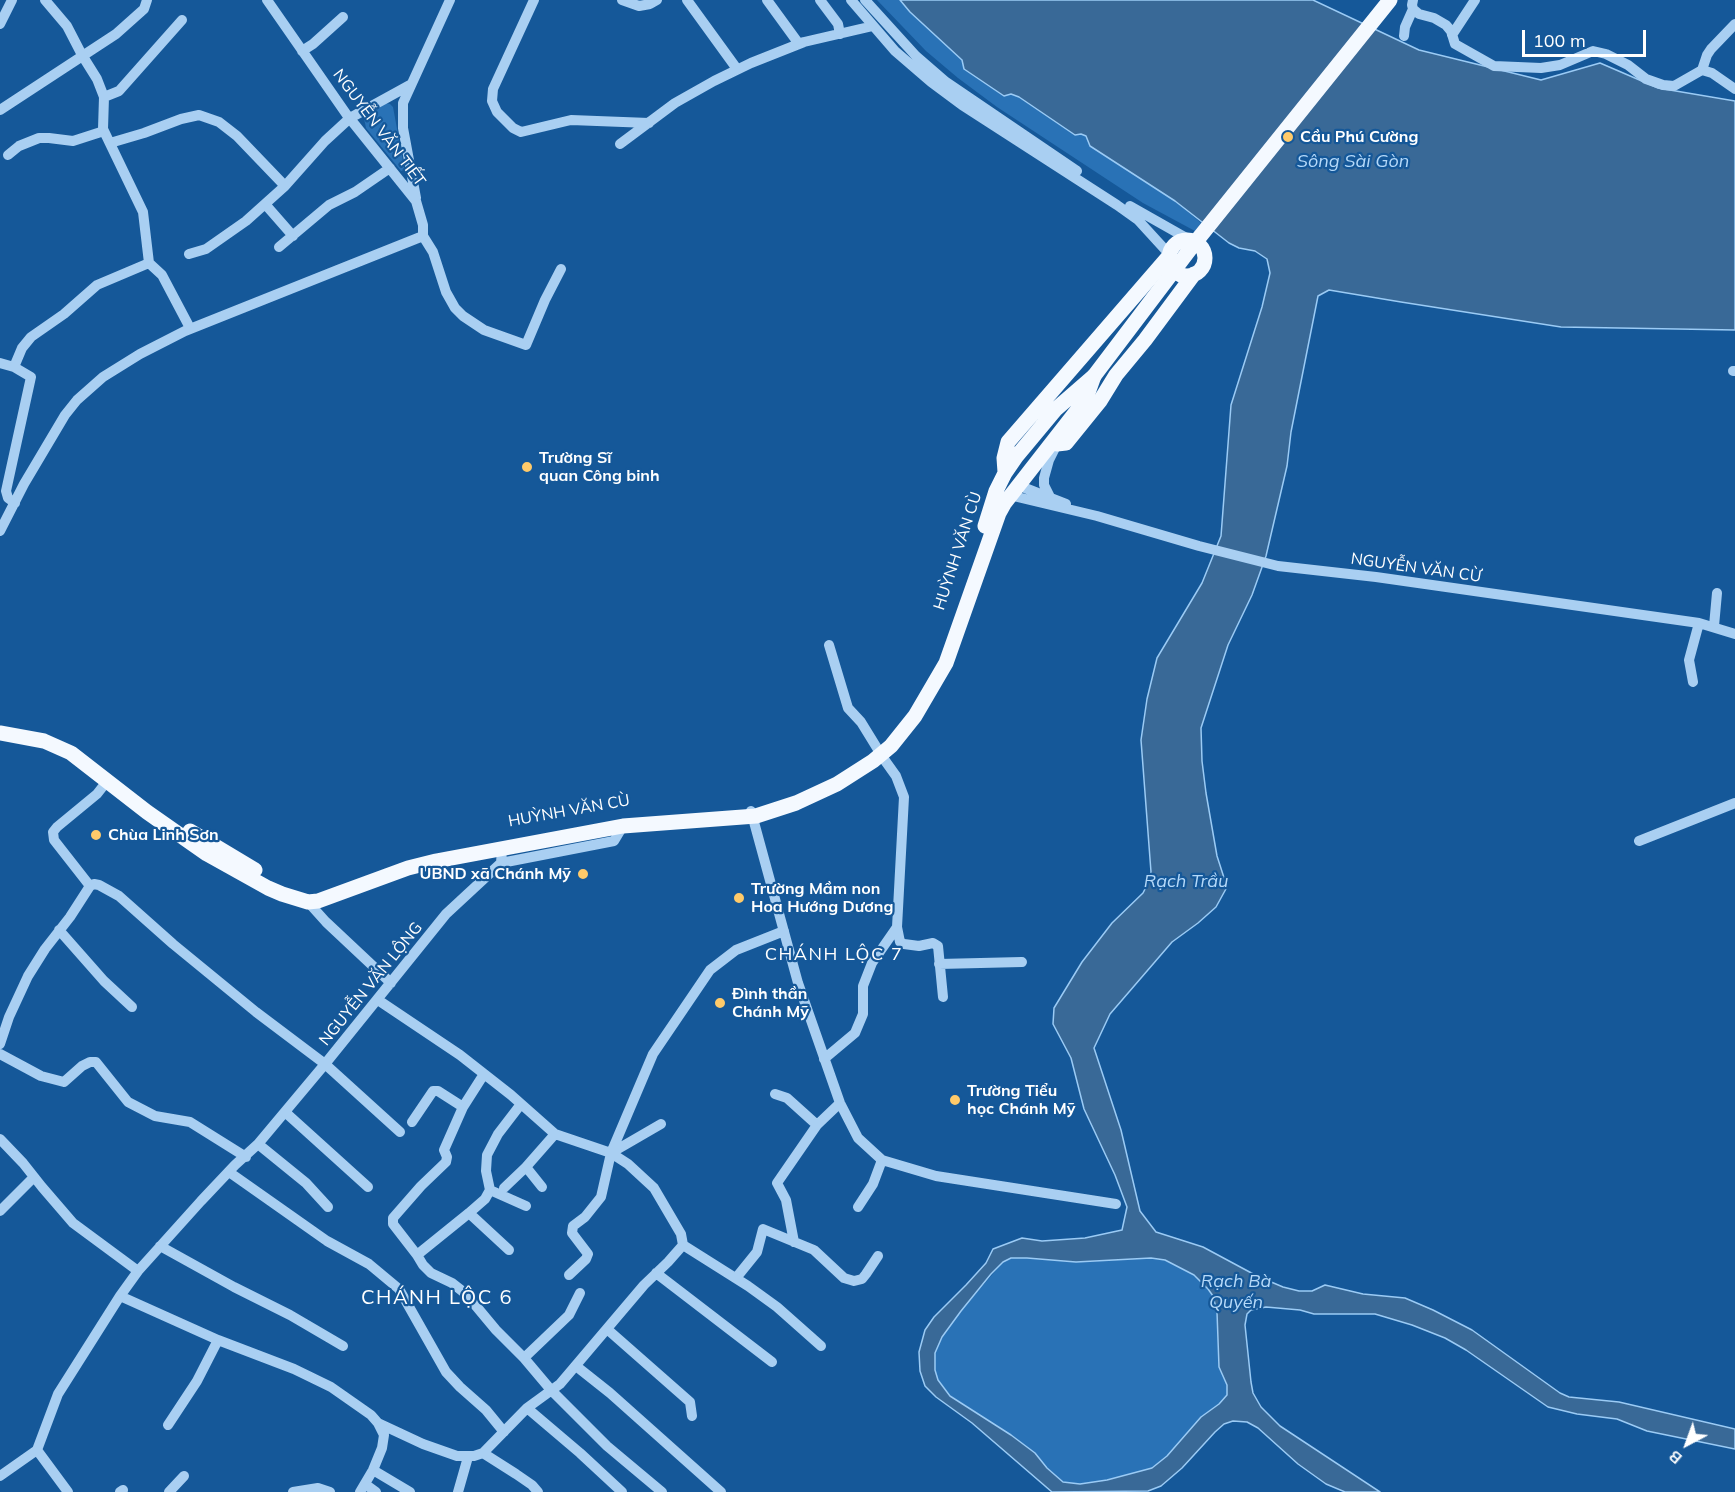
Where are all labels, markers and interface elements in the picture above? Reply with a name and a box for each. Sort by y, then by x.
scale bar [1525,18,1650,56]
text: 100 m [1533,29,1586,52]
street label: NGUYỄN VĂN TIẾT [329,66,429,190]
place label: Cầu Phú Cường [1300,127,1418,147]
marker: Cầu Phú Cường [1281,130,1295,144]
water label: Sông Sài Gòn [1297,151,1409,173]
place label: Trường Sĩ quan Công binh [539,448,660,486]
marker: Trường Sĩ quan Công binh [520,460,534,474]
street label: HUỲNH VĂN CÙ [930,490,986,612]
street label: NGUYỄN VĂN CỪ [1350,549,1482,587]
street label: HUỲNH VĂN CÙ [507,791,631,831]
place label: Chùa Linh Sơn [108,825,219,845]
marker: Chùa Linh Sơn [89,828,103,842]
place label: UBND xã Chánh Mỹ [420,864,571,884]
marker: UBND xã Chánh Mỹ [576,867,590,881]
water label: Rạch Trầu [1144,871,1228,893]
place label: Trường Mầm non Hoa Hướng Dương [751,879,893,917]
marker: Trường Mầm non Hoa Hướng Dương [732,891,746,905]
street label: NGUYỄN VĂN LỘNG [315,918,427,1050]
district label: CHÁNH LỘC 7 [765,944,903,966]
place label: Đình thần Chánh Mỹ [732,984,809,1022]
marker: Đình thần Chánh Mỹ [713,996,727,1010]
place label: Trường Tiểu học Chánh Mỹ [967,1081,1075,1119]
marker: Trường Tiểu học Chánh Mỹ [948,1093,962,1107]
water label: Rạch Bà Quyến [1201,1271,1271,1314]
district label: CHÁNH LỘC 6 [361,1286,513,1310]
north arrow [1657,1414,1717,1474]
text: B [1664,1446,1686,1469]

